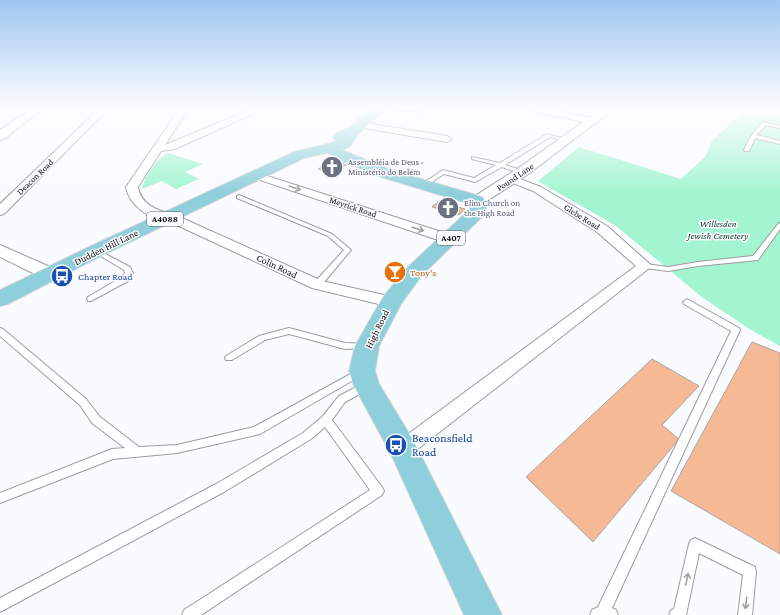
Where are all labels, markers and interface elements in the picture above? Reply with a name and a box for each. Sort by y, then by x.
church icon: Assembléia de Deus - Ministério do Belém [319,154,345,180]
street label: Deacon Road [15,157,56,197]
place label: Assembléia de Deus - Ministério do Belém [348,157,424,177]
street label: Pound Lane [495,161,535,193]
one-way arrow [288,184,300,192]
street label: Meyrick Road [328,195,378,219]
church icon: Elim Church on the High Road [435,195,461,221]
place label: Elim Church on the High Road [464,198,520,218]
street label: Glebe Road [562,202,602,232]
road number: A4088 [147,212,183,226]
park label: Willesden Jewish Cemetery [686,218,748,241]
street label: Dudden Hill Lane [72,226,140,267]
one-way arrow [411,226,424,233]
road number: A407 [437,231,465,245]
street label: Colin Road [255,252,300,281]
bar icon: Tony's [382,259,408,285]
bus stop icon: Chapter Road [49,263,75,289]
place label: Tony's [410,267,436,278]
place label: Chapter Road [78,271,133,282]
street label: High Road [363,307,391,350]
place label: Beaconsfield Road [412,431,473,459]
bus stop icon: Beaconsfield Road [383,432,409,458]
one-way arrow [684,573,692,586]
one-way arrow [743,596,750,609]

